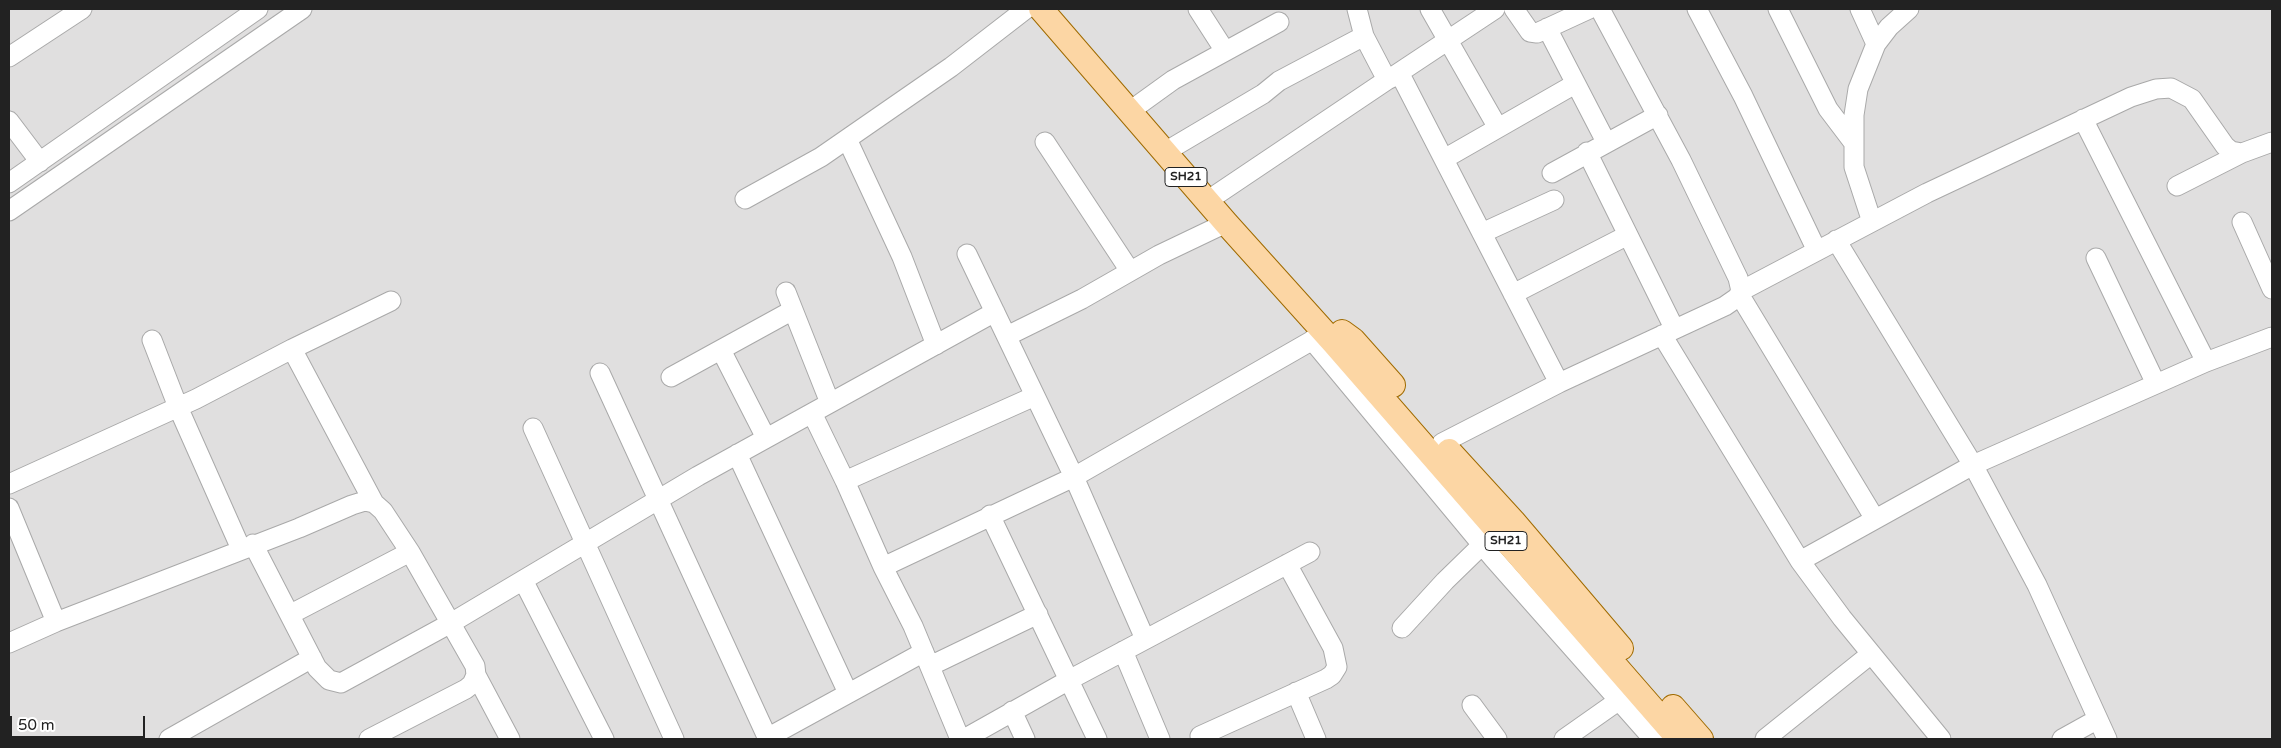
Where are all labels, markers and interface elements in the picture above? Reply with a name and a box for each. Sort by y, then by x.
road number: SH21 [1165,168,1207,186]
road number: SH21 [1485,532,1527,550]
scale bar [12,706,148,738]
text: 50 m [18,716,55,734]

